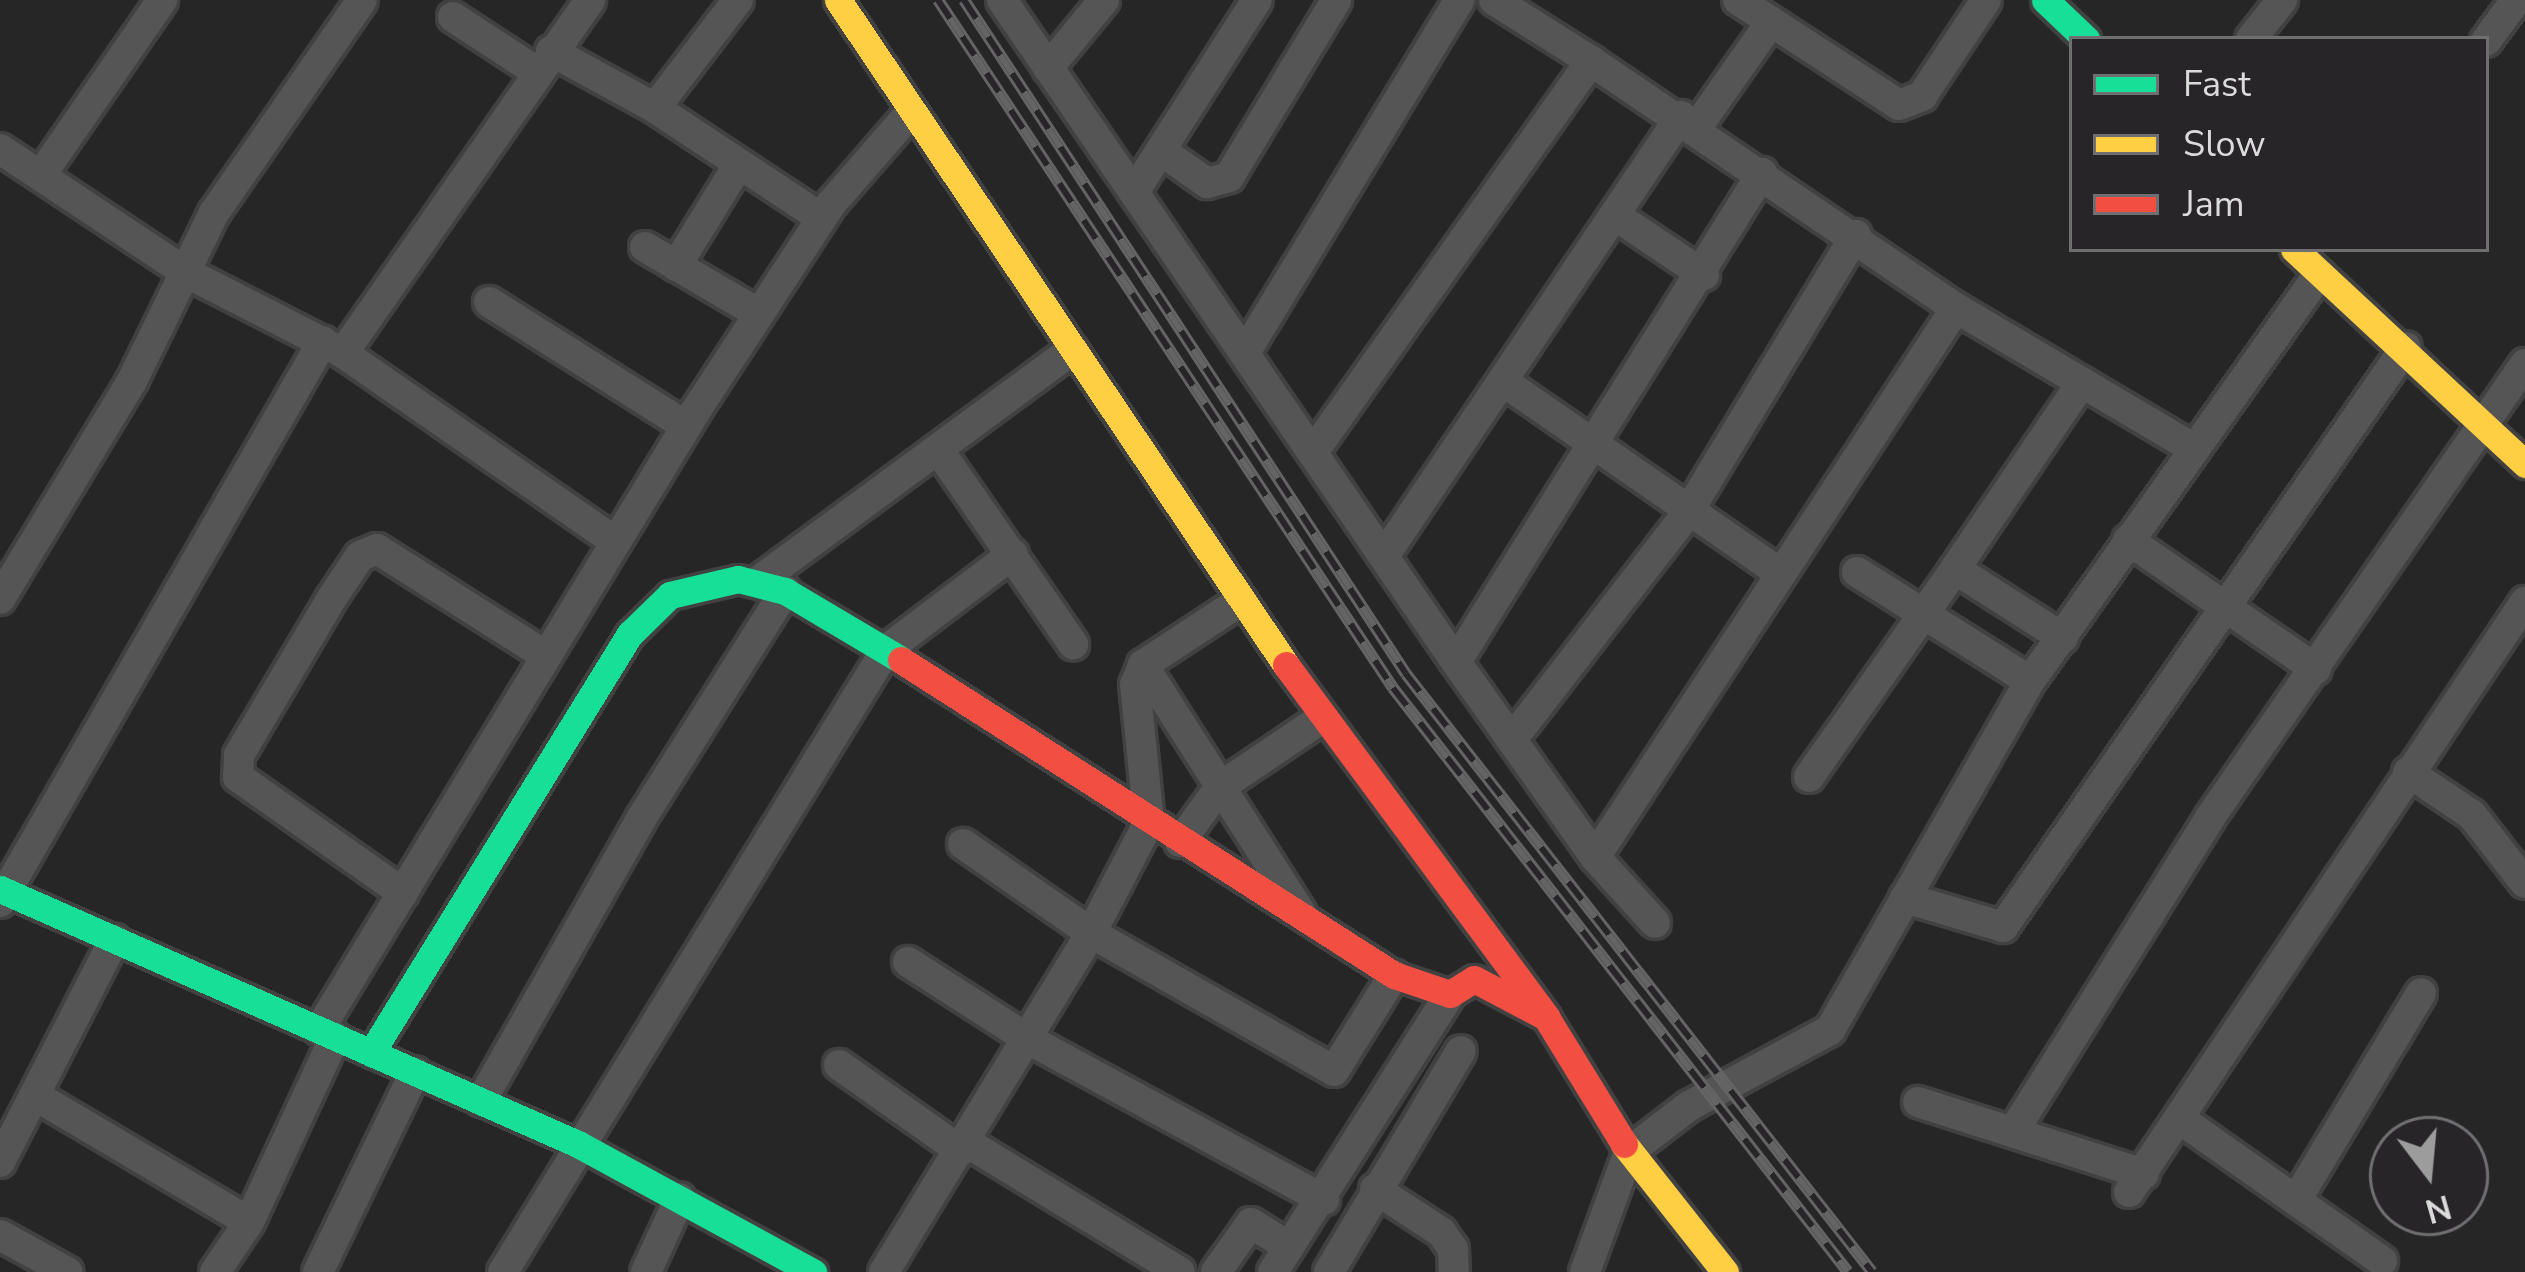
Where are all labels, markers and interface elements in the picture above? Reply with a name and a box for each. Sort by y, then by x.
legend [2069,36,2489,252]
text: Fast [2183,60,2251,109]
text: Slow [2183,120,2266,169]
text: Jam [2183,180,2245,229]
north arrow [2369,1116,2489,1236]
text: N [2420,1183,2456,1233]

